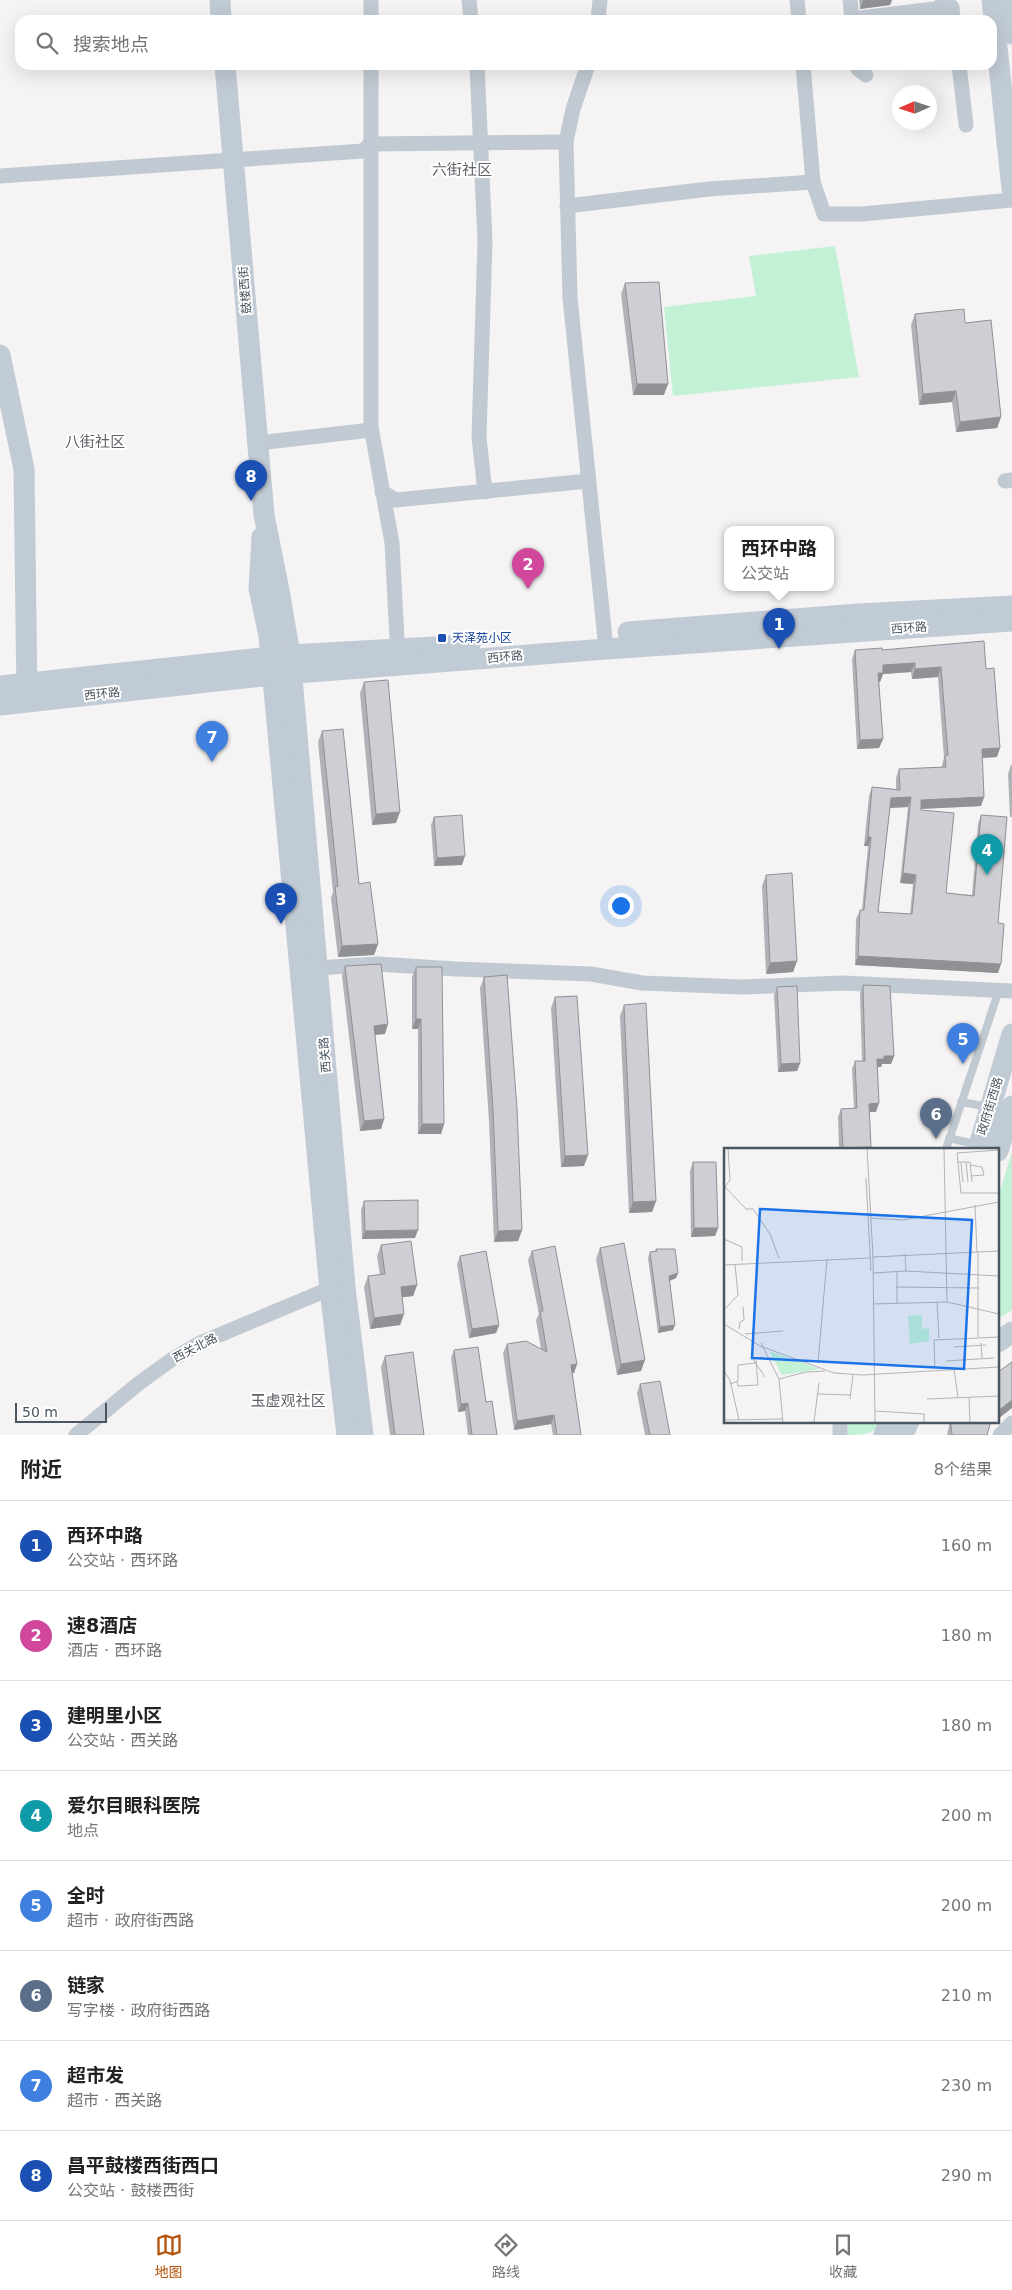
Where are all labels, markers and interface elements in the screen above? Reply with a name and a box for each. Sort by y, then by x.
search box [15,15,997,70]
icon: search [33,29,61,57]
text: 搜索地点 [73,33,149,55]
north arrow [892,85,937,130]
district label: 六街社区 [432,161,492,179]
street label: 鼓楼西街 [236,265,254,315]
district label: 八街社区 [65,433,125,451]
pin: 8 [235,460,267,501]
popup [724,526,834,591]
text: 西环中路 [741,537,817,559]
pin: 2 [512,548,544,589]
text: 公交站 [741,564,789,583]
pin: 1 [763,608,795,649]
street label: 西环路 [891,620,927,636]
place label: 天泽苑小区 [452,631,512,645]
marker: 天泽苑小区 [436,632,448,644]
street label: 西环路 [486,648,524,666]
street label: 西环路 [83,685,121,703]
pin: 7 [196,721,228,762]
pin: 4 [971,834,1003,875]
pin: 3 [265,883,297,924]
your location [608,893,634,919]
pin: 5 [947,1023,979,1064]
street label: 西关路 [316,1036,334,1074]
street label: 政府街西路 [975,1075,1005,1137]
pin: 6 [920,1098,952,1139]
inset map [724,1148,1000,1422]
street label: 西关北路 [170,1331,220,1365]
district label: 玉虚观社区 [250,1392,326,1410]
scale bar [15,1400,108,1423]
text: 50 m [22,1404,58,1420]
text: 附近 [20,1458,62,1482]
text: 8个结果 [934,1460,992,1479]
text: 西环中路 [67,1524,143,1546]
text: 1 [30,1536,42,1555]
text: 160 m [941,1536,992,1555]
text: 公交站 · 西环路 [67,1551,178,1570]
text: 速8酒店 [67,1614,137,1636]
text: 2 [30,1626,42,1645]
text: 180 m [941,1626,992,1645]
text: 酒店 · 西环路 [67,1641,162,1660]
text: 建明里小区 [67,1704,162,1726]
text: 3 [30,1716,42,1735]
text: 180 m [941,1716,992,1735]
text: 公交站 · 西关路 [67,1731,178,1750]
text: 爱尔目眼科医院 [67,1794,200,1816]
text: 4 [30,1806,42,1825]
text: 200 m [941,1806,992,1825]
text: 地点 [67,1821,99,1840]
text: 全时 [67,1884,105,1906]
text: 5 [30,1896,42,1915]
text: 200 m [941,1896,992,1915]
text: 超市 · 政府街西路 [67,1911,194,1930]
text: 链家 [67,1974,105,1996]
text: 6 [30,1986,42,2005]
text: 210 m [941,1986,992,2005]
text: 写字楼 · 政府街西路 [67,2001,210,2020]
text: 超市发 [67,2064,124,2086]
text: 7 [30,2076,42,2095]
text: 230 m [941,2076,992,2095]
text: 超市 · 西关路 [67,2091,162,2110]
text: 昌平鼓楼西街西口 [67,2154,219,2176]
text: 8 [30,2166,42,2185]
text: 290 m [941,2166,992,2185]
text: 公交站 · 鼓楼西街 [67,2181,194,2200]
tab: 地图 [155,2231,183,2281]
tab: 路线 [492,2231,520,2281]
tab: 收藏 [829,2231,857,2281]

